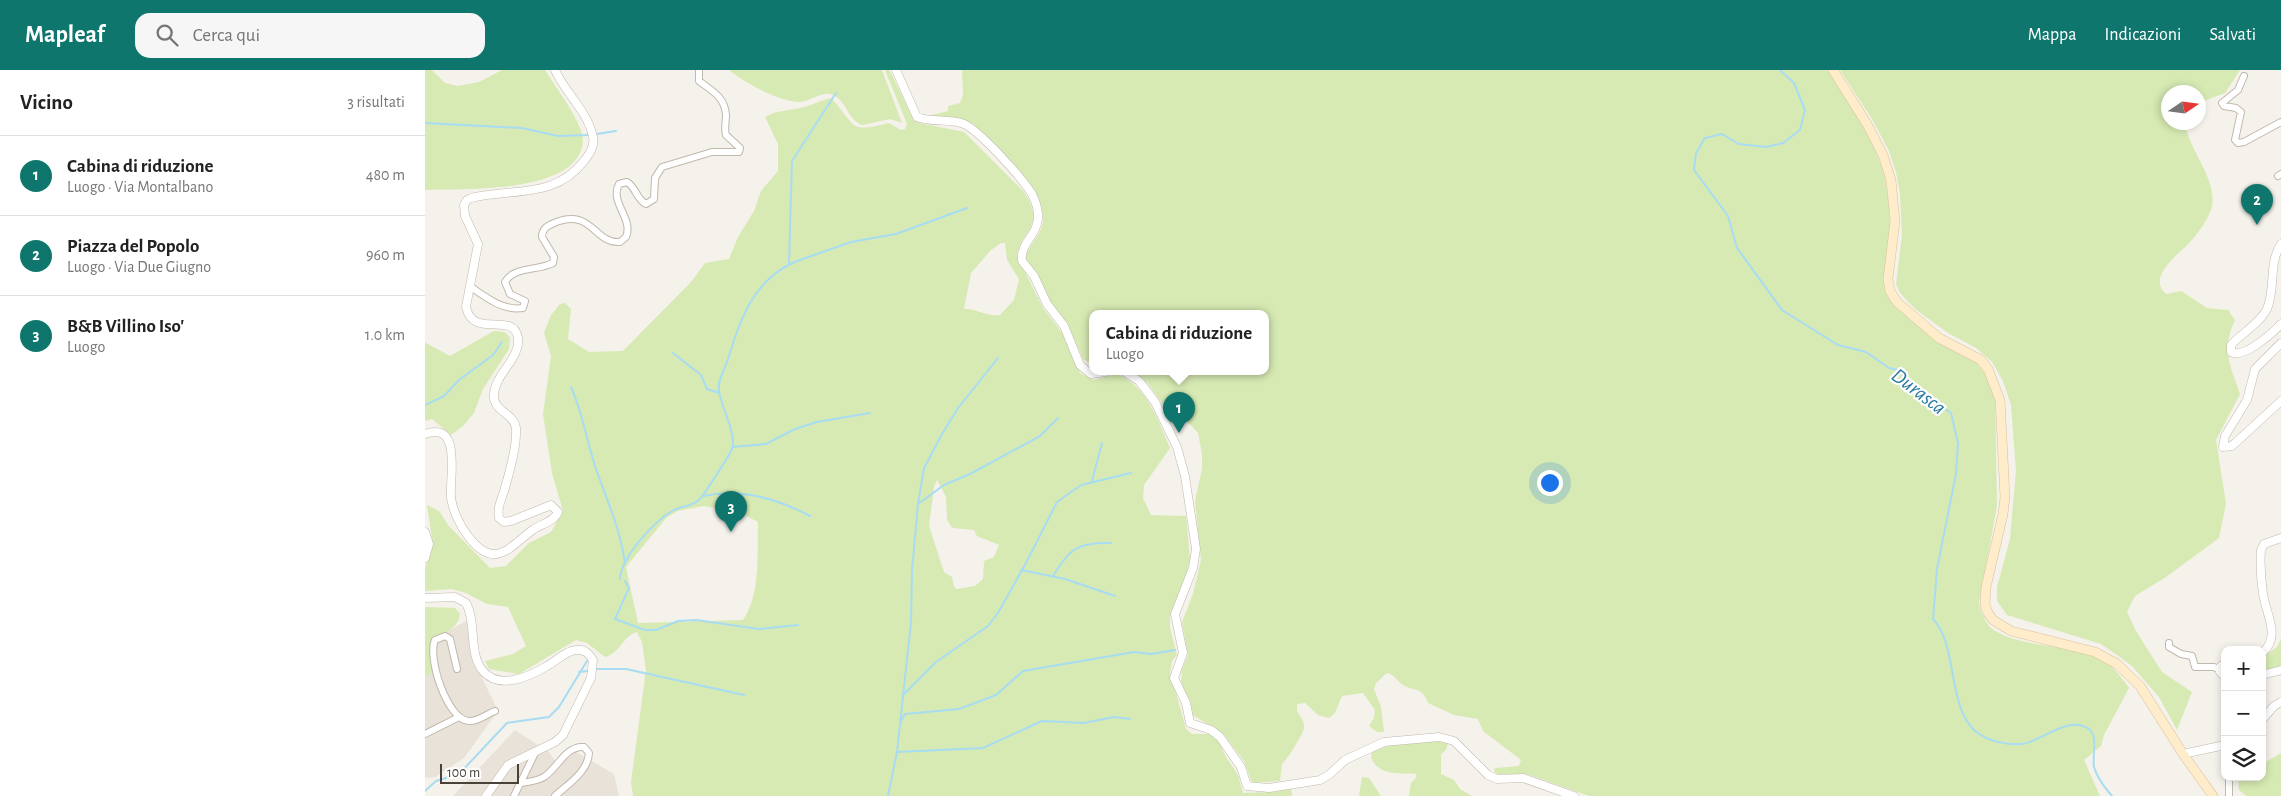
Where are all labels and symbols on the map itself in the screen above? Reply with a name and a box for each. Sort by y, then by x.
north arrow [2161,85,2206,130]
pin: 2 [2241,184,2273,225]
water label: Durasca [1888,364,1950,418]
pin: 1 [1163,392,1195,433]
your location [1537,470,1563,496]
pin: 3 [715,491,747,532]
scale bar [440,761,519,784]

